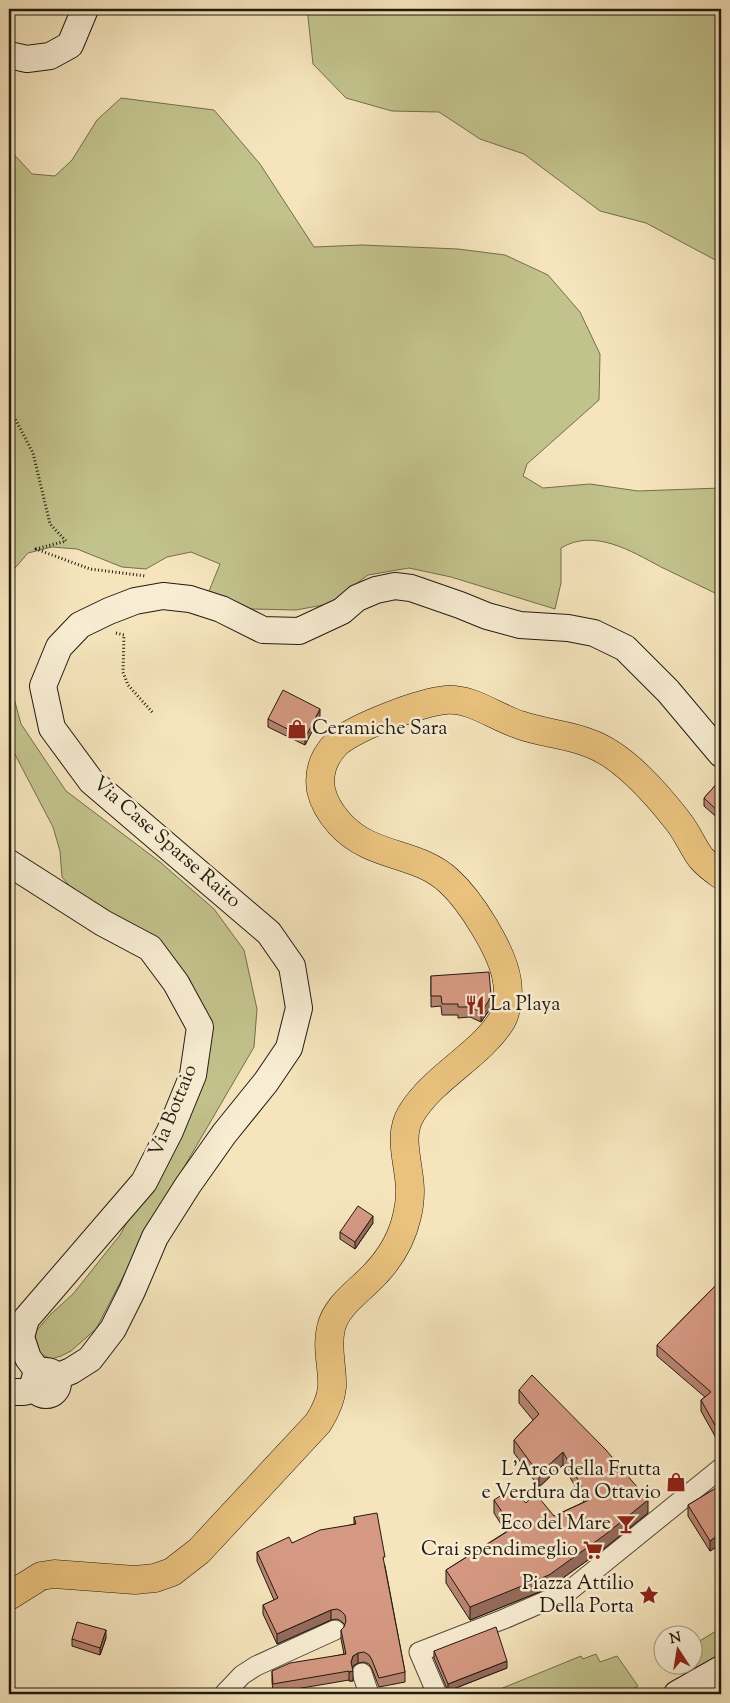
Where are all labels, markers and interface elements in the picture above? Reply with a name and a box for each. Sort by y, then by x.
place label: Ceramiche Sara [312,715,447,744]
shop icon: Ceramiche Sara [286,718,308,740]
street label: Via Case Sparse Raito [85,770,247,916]
place label: La Playa [490,991,561,1020]
restaurant icon: La Playa [464,994,486,1016]
street label: Via Bottaio [142,1061,206,1161]
place label: L'Arco della Frutta e Verdura da Ottavio [481,1456,661,1508]
shop icon: L'Arco della Frutta e Verdura da Ottavio [665,1471,687,1493]
place label: Eco del Mare [500,1510,611,1539]
bar icon: Eco del Mare [615,1513,637,1535]
place label: Crai spendimeglio [421,1536,578,1565]
supermarket icon: Crai spendimeglio [582,1539,604,1561]
place label: Piazza Attilio Della Porta [522,1570,634,1622]
place icon: Piazza Attilio Della Porta [638,1584,660,1606]
north arrow [652,1626,702,1676]
text: N [668,1628,683,1650]

